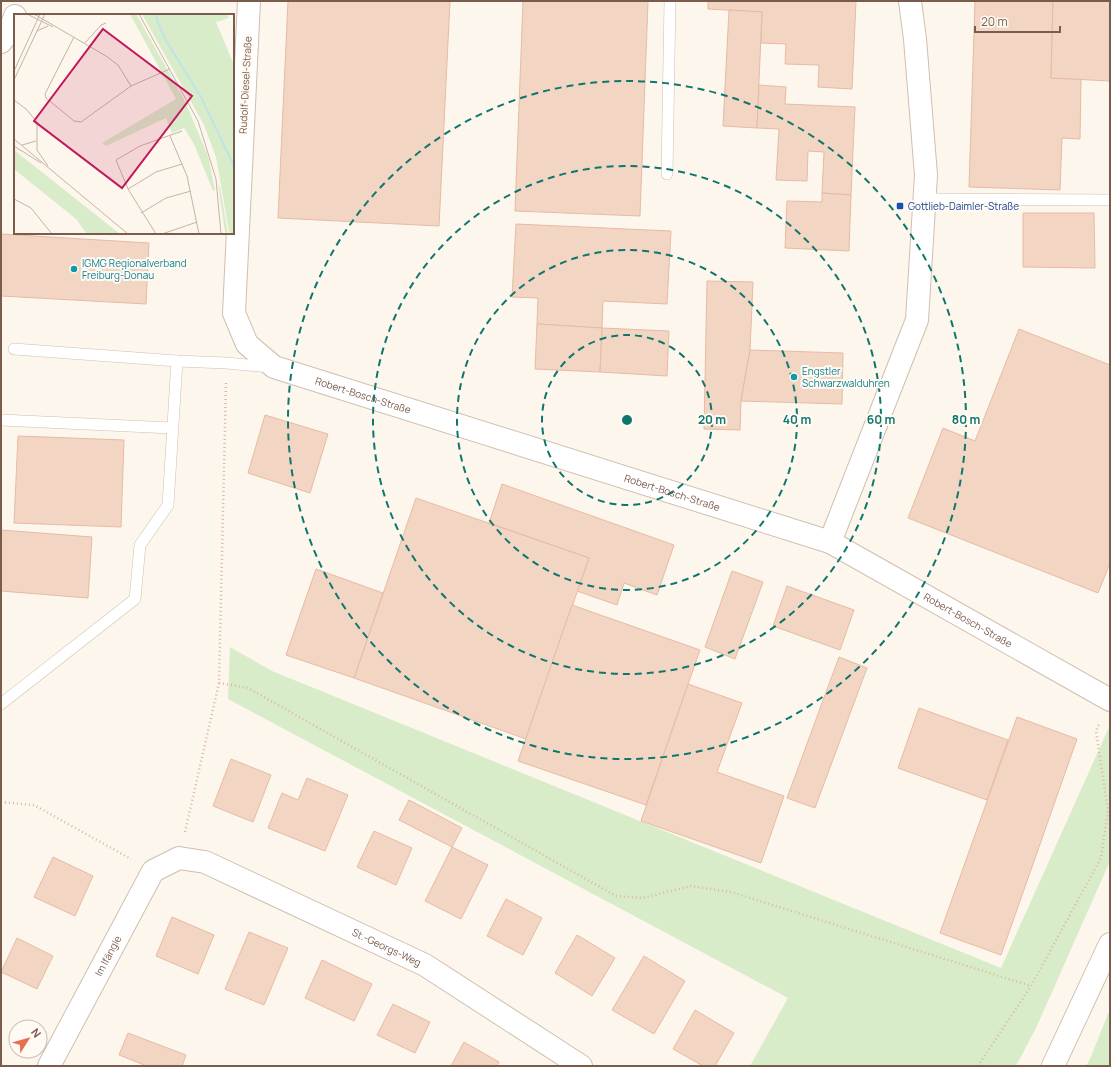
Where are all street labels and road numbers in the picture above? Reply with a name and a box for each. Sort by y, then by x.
street label: Rudolf-Diesel-Straße [235,36,255,134]
street label: Robert-Bosch-Straße [314,373,413,417]
street label: Robert-Bosch-Straße [623,471,722,514]
street label: Robert-Bosch-Straße [921,589,1015,651]
street label: St.-Georgs-Weg [350,925,424,969]
street label: Im Ifängle [91,933,124,979]

